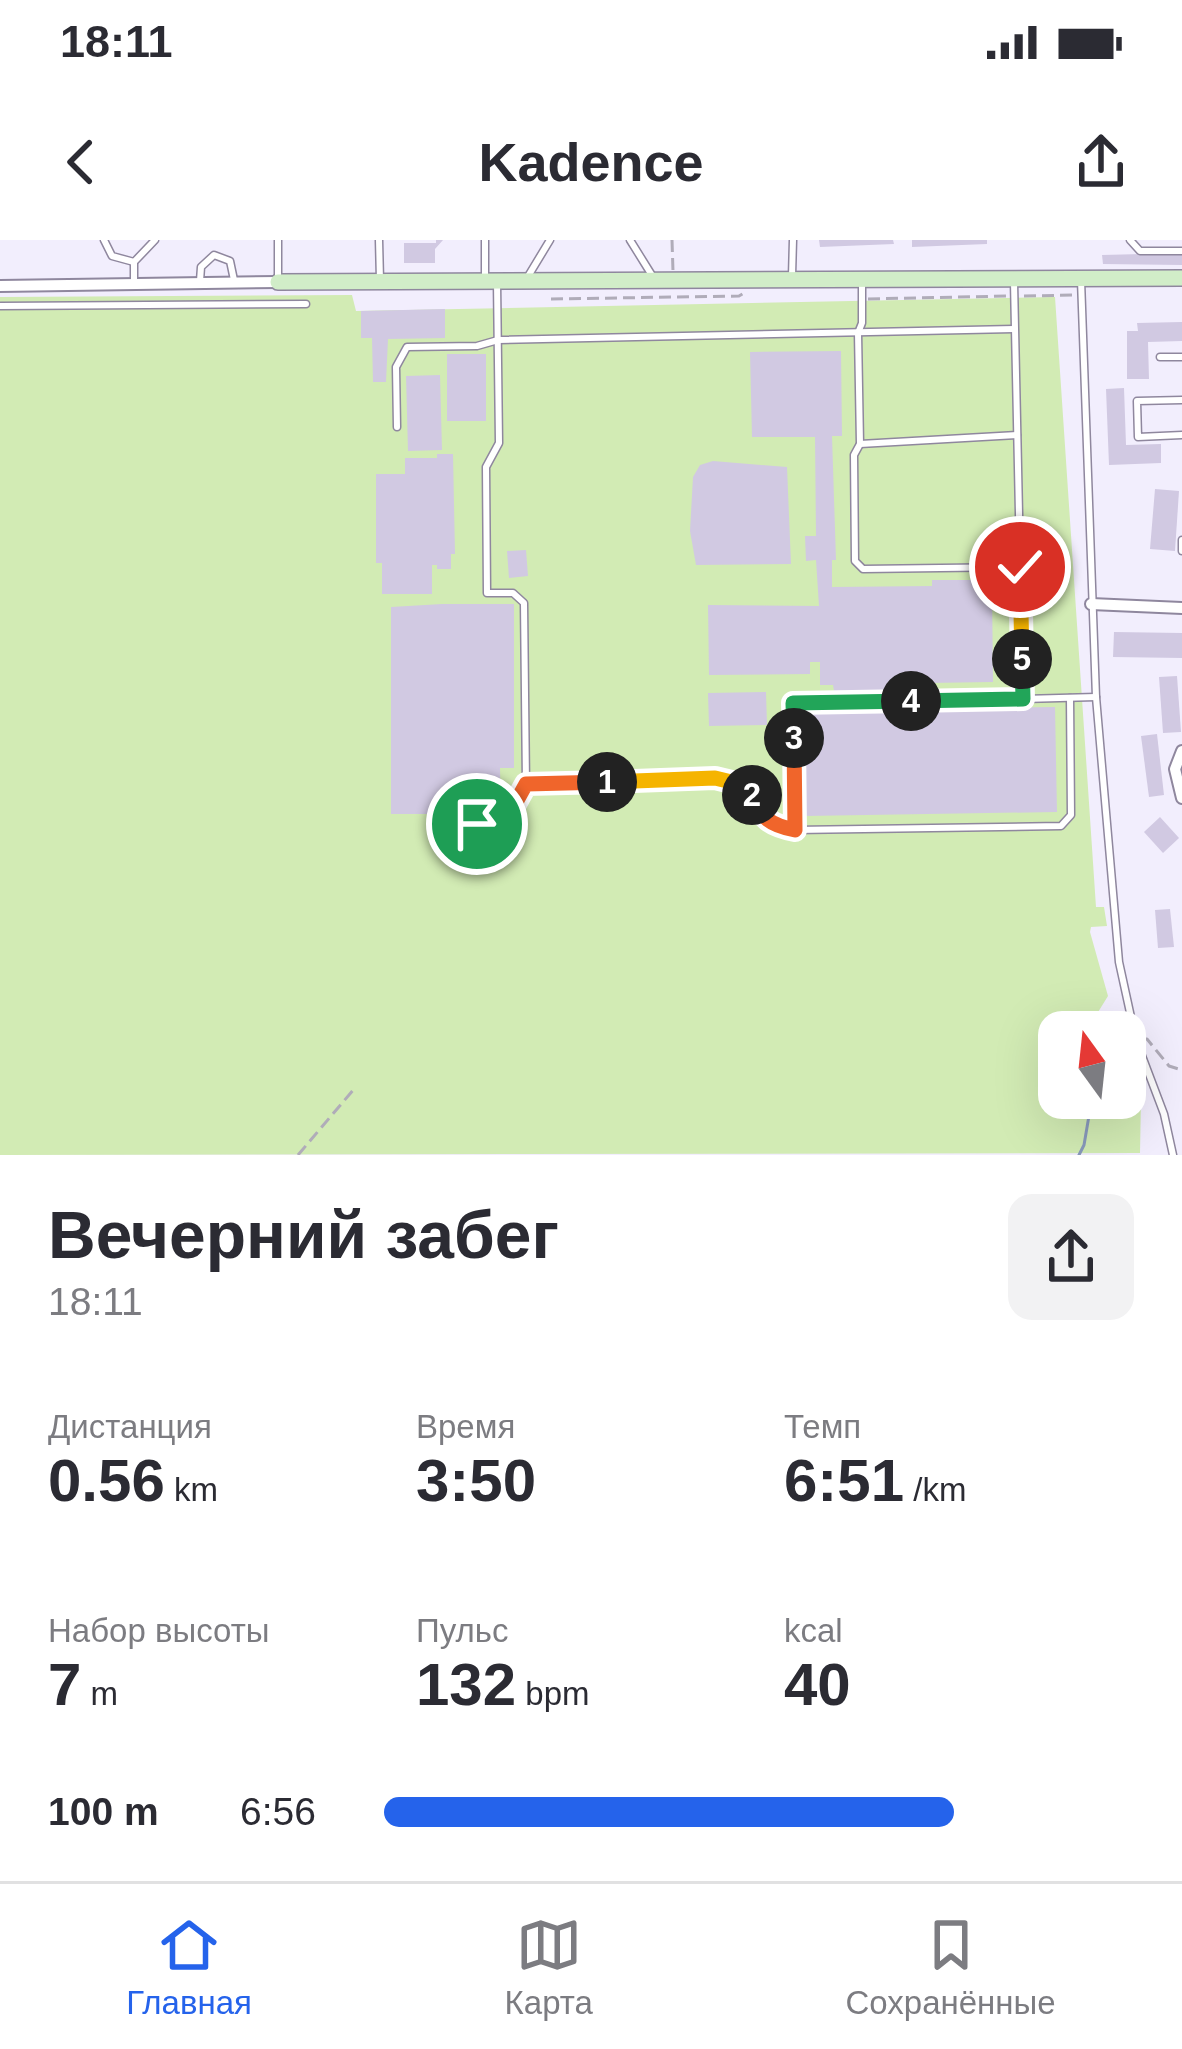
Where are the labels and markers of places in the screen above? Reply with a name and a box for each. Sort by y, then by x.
pin [969,516,1071,618]
pin: 5 [992,629,1052,689]
pin: 4 [881,671,941,731]
pin: 3 [764,708,824,768]
pin: 1 [577,752,637,812]
pin: 2 [722,765,782,825]
pin [426,773,528,875]

